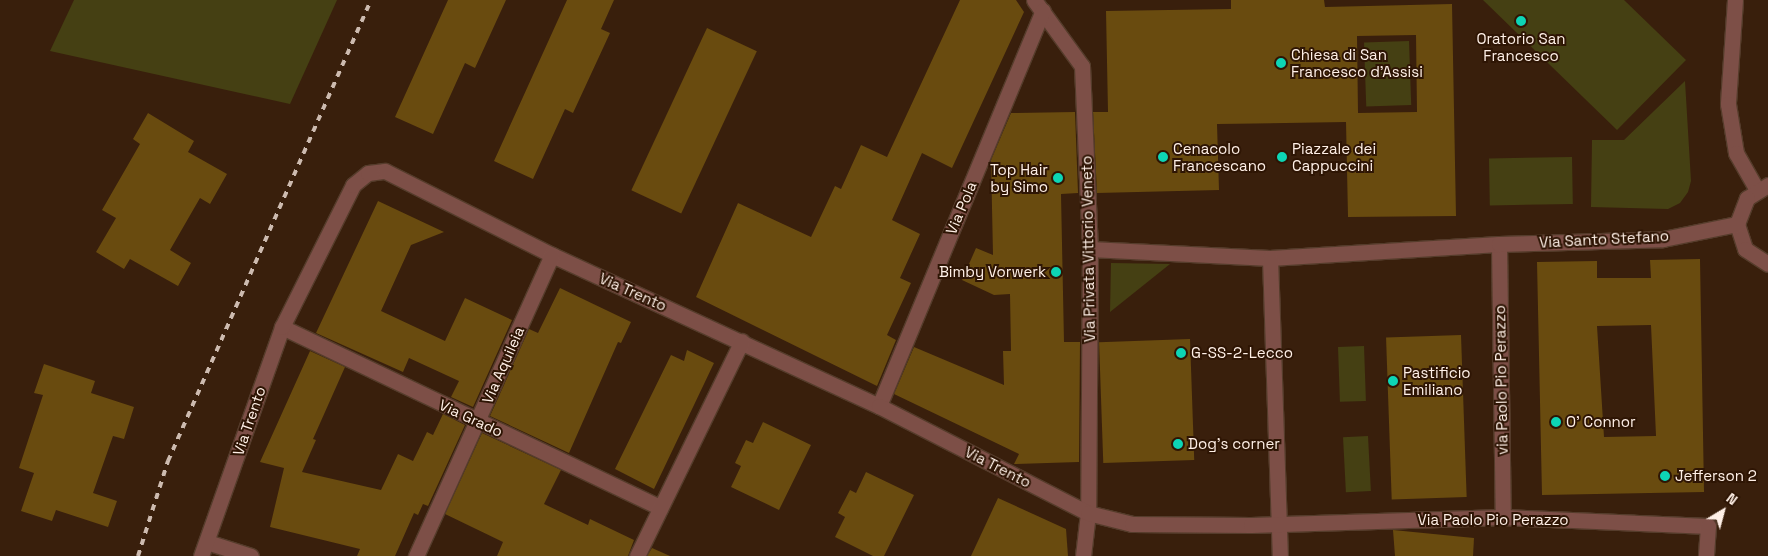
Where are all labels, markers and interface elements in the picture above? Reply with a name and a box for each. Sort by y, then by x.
marker: Oratorio San Francesco [1515,15,1527,27]
place label: Oratorio San Francesco [1477,29,1565,64]
place label: Chiesa di San Francesco d'Assisi [1291,45,1423,80]
marker: Chiesa di San Francesco d'Assisi [1275,57,1287,69]
place label: Cenacolo Francescano [1173,139,1266,174]
place label: Piazzale dei Cappuccini [1292,139,1376,174]
marker: Cenacolo Francescano [1157,151,1169,163]
marker: Piazzale dei Cappuccini [1276,151,1288,163]
street label: Via Privata Vittorio Veneto [1077,155,1099,343]
place label: Top Hair by Simo [990,160,1048,195]
marker: Top Hair by Simo [1052,172,1064,184]
street label: Via Pola [942,179,980,237]
street label: Via Santo Stefano [1539,227,1669,251]
place label: Bimby Vorwerk [939,263,1046,281]
marker: Bimby Vorwerk [1050,266,1062,278]
street label: Via Trento [596,269,670,315]
street label: via Paolo Pio Perazzo [1491,305,1511,455]
street label: Via Aquileia [478,324,528,406]
place label: G-SS-2-Lecco [1191,344,1293,362]
marker: G-SS-2-Lecco [1175,347,1187,359]
place label: Pastificio Emiliano [1403,363,1471,398]
marker: Pastificio Emiliano [1387,375,1399,387]
street label: Via Trento [229,384,269,458]
street label: Via Grado [436,395,506,441]
place label: O' Connor [1566,413,1636,431]
marker: O' Connor [1550,416,1562,428]
place label: Dog's corner [1188,435,1280,453]
marker: Dog's corner [1172,438,1184,450]
street label: Via Trento [962,443,1034,491]
place label: Jefferson 2 [1675,467,1757,485]
marker: Jefferson 2 [1659,470,1671,482]
north arrow [1698,486,1748,536]
text: N [1723,489,1741,509]
street label: Via Paolo Pio Perazzo [1418,511,1568,529]

